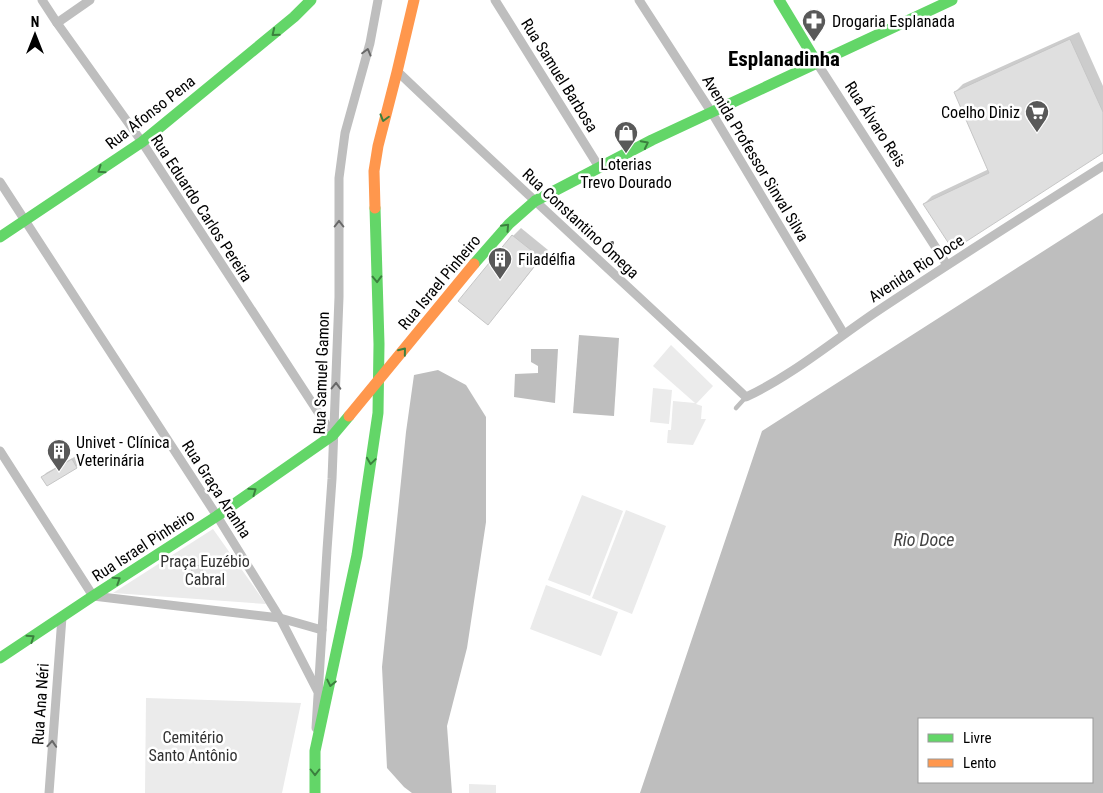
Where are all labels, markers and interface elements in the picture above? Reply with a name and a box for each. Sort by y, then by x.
pharmacy icon: Drogaria Esplanada [801,8,827,42]
north arrow [10,10,60,60]
place label: Drogaria Esplanada [832,12,955,31]
text: N [31,14,39,30]
street label: Rua Samuel Barbosa [517,15,602,136]
one-way arrow [272,27,281,35]
district label: Esplanadinha [728,47,840,71]
one-way arrow [362,48,372,56]
street label: Rua Afonso Pena [102,72,199,153]
street label: Avenida Professor Sinval Silva [698,72,813,245]
street label: Rua Álvaro Reis [841,78,910,171]
supermarket icon: Coelho Diniz [1024,99,1050,133]
place label: Coelho Diniz [941,103,1020,122]
one-way arrow [379,113,389,122]
shop icon: Loterias Trevo Dourado [613,120,639,154]
street label: Rua Eduardo Carlos Pereira [147,131,256,285]
one-way arrow [639,140,648,150]
place label: Loterias Trevo Dourado [580,155,672,192]
one-way arrow [97,164,107,173]
street label: Rua Constantino Ômega [518,164,644,282]
one-way arrow [334,220,344,228]
one-way arrow [500,224,509,233]
street label: Rua Israel Pinheiro [394,231,485,334]
street label: Avenida Rio Doce [865,231,967,306]
building icon: Filadélfia [487,246,513,280]
place label: Filadélfia [518,250,575,269]
one-way arrow [372,276,382,284]
street label: Rua Samuel Gamon [310,311,333,435]
one-way arrow [397,348,405,357]
one-way arrow [330,382,341,390]
place label: Univet - Clínica Veterinária [76,433,170,470]
street label: Rua Graça Aranha [178,437,255,542]
building icon: Univet - Clínica Veterinária [46,438,72,472]
one-way arrow [366,457,377,465]
one-way arrow [247,488,256,497]
street label: Rua Israel Pinheiro [89,505,198,585]
water label: Rio Doce [893,529,955,550]
park label: Praça Euzébio Cabral [160,552,250,589]
one-way arrow [111,577,120,587]
one-way arrow [25,634,34,644]
street label: Rua Ana Néri [28,663,53,746]
one-way arrow [326,679,336,688]
legend [918,718,1093,783]
park label: Cemitério Santo Antônio [148,728,238,765]
text: Livre [963,729,991,747]
one-way arrow [47,740,58,748]
text: Lento [963,754,996,772]
one-way arrow [310,768,320,776]

